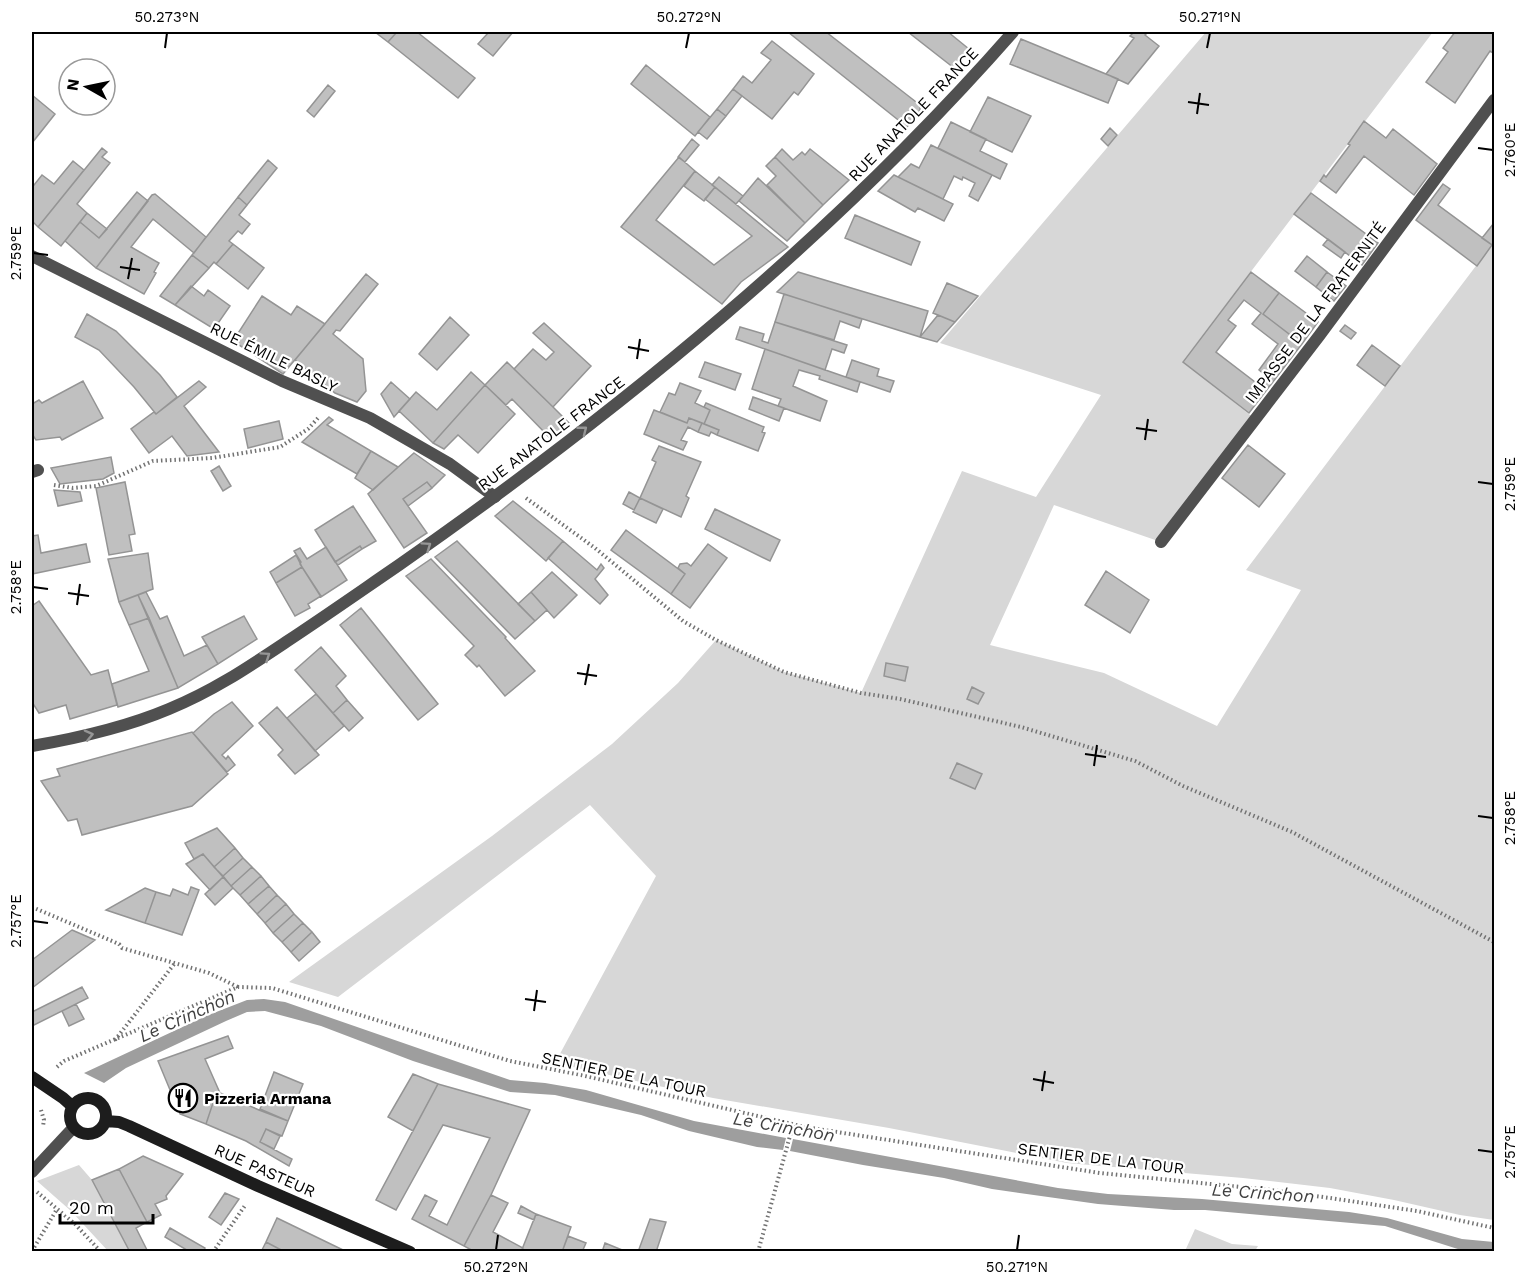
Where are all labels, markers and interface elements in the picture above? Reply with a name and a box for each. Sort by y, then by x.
text: 50.273°N [134,8,200,26]
text: 50.272°N [656,8,722,26]
text: 50.271°N [1179,8,1241,26]
street label: RUE ANATOLE FRANCE [844,43,982,185]
north arrow [57,57,117,117]
text: N [62,77,83,92]
text: 2.760°E [1501,123,1519,177]
street label: IMPASSE DE LA FRATERNITÉ [1241,218,1390,407]
text: 2.759°E [7,226,25,280]
street label: RUE ÉMILE BASLY [207,318,341,397]
street label: RUE ANATOLE FRANCE [474,372,628,495]
one-way arrow [577,426,588,437]
text: 2.759°E [1501,457,1519,511]
one-way arrow [420,542,431,553]
text: 2.758°E [7,560,25,614]
one-way arrow [259,652,270,663]
one-way arrow [84,729,94,742]
text: 2.758°E [1501,791,1519,845]
text: 2.757°E [7,894,25,948]
water label: Le Crinchon [136,985,238,1046]
street label: SENTIER DE LA TOUR [540,1048,708,1101]
restaurant icon: Pizzeria Armana [167,1082,199,1114]
place label: Pizzeria Armana [204,1089,332,1108]
water label: Le Crinchon [732,1107,837,1146]
text: 2.757°E [1501,1125,1519,1179]
street label: SENTIER DE LA TOUR [1016,1139,1185,1178]
street label: RUE PASTEUR [211,1140,318,1201]
water label: Le Crinchon [1211,1178,1315,1207]
scale bar [60,1187,153,1225]
text: 20 m [69,1197,114,1218]
text: 50.272°N [463,1258,529,1276]
text: 50.271°N [986,1258,1048,1276]

